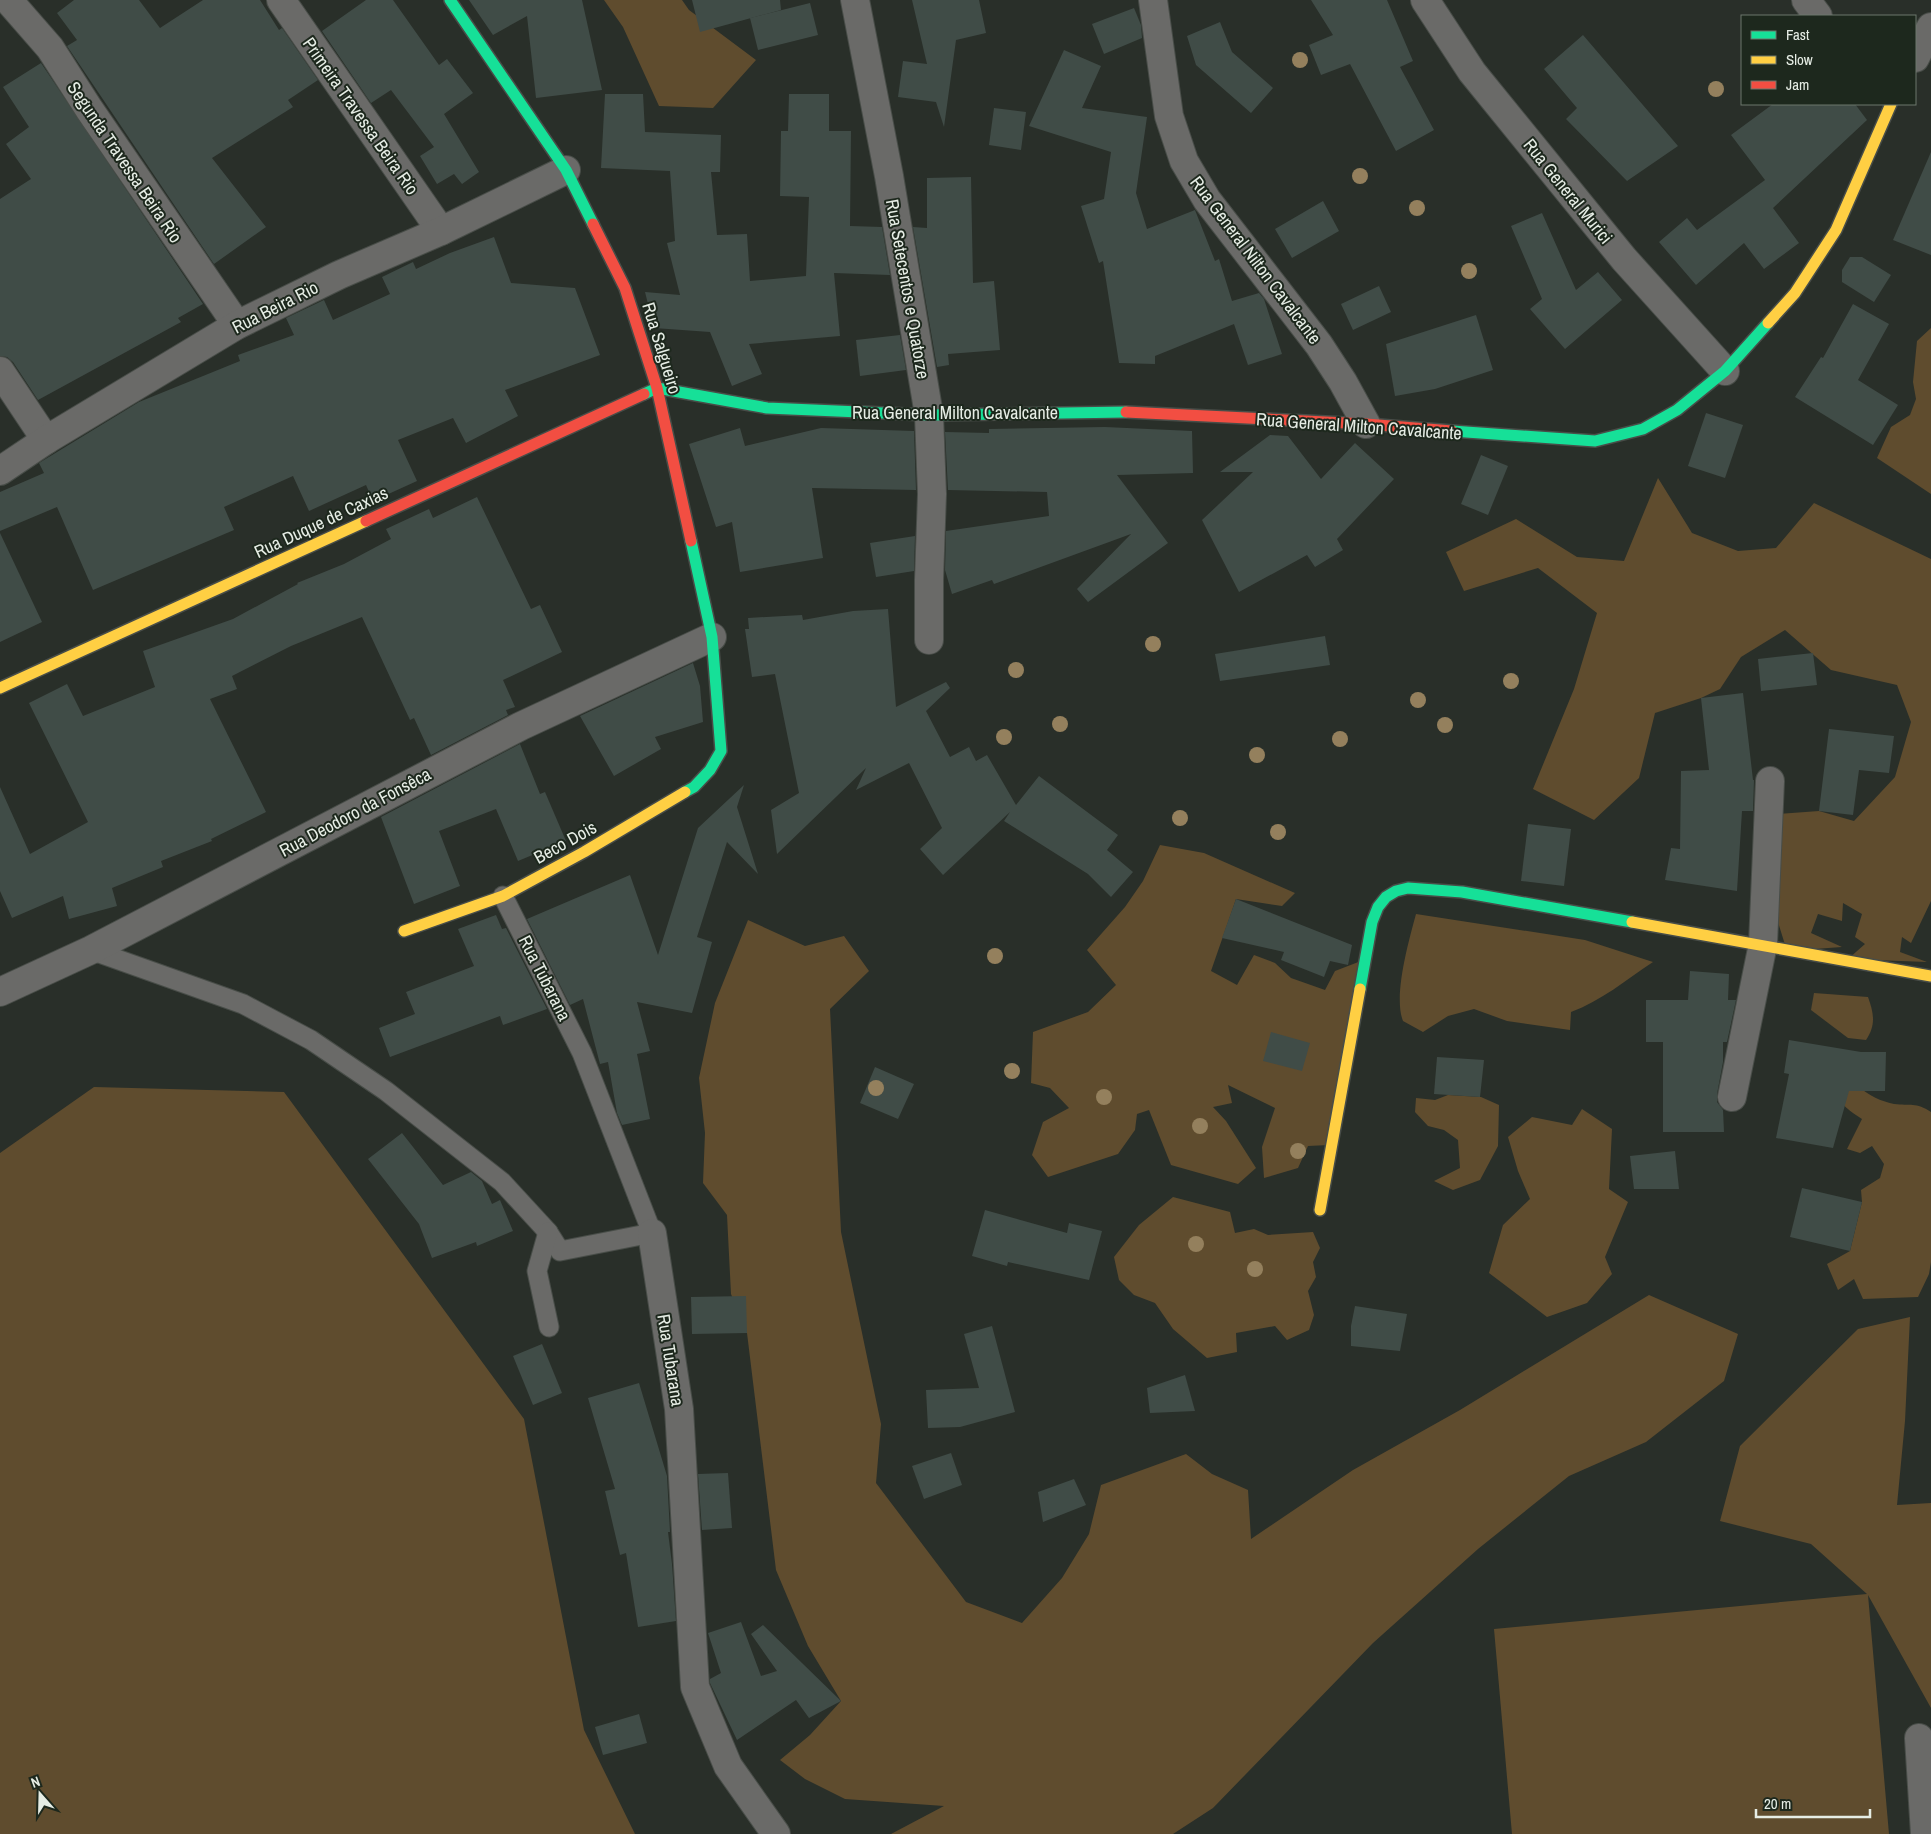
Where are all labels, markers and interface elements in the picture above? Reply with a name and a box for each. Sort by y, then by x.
legend [1741,15,1916,105]
text: Fast [1786,24,1810,45]
street label: Primeira Travessa Beira Rio [297,32,425,200]
text: Slow [1786,49,1813,70]
text: Jam [1786,74,1809,95]
street label: Segunda Travessa Beira Rio [62,76,188,248]
street label: Rua General Murici [1518,133,1618,249]
street label: Rua General Nilton Cavalcante [1185,171,1327,349]
street label: Rua Setecentos e Quatorze [880,197,936,381]
street label: Rua Beira Rio [228,275,322,339]
street label: Rua Salgueiro [636,299,688,397]
street label: Rua General Milton Cavalcante [852,400,1058,425]
street label: Rua General Milton Cavalcante [1255,406,1463,446]
street label: Rua Duque de Caxias [250,480,392,564]
street label: Rua Deodoro da Fonsêca [275,761,435,863]
street label: Beco Dois [529,815,601,869]
street label: Rua Tubarana [513,931,577,1025]
street label: Rua Tubarana [651,1312,691,1408]
north arrow [15,1769,65,1819]
text: N [29,1772,43,1792]
scale bar [1756,1786,1870,1818]
text: 20 m [1764,1793,1791,1814]

